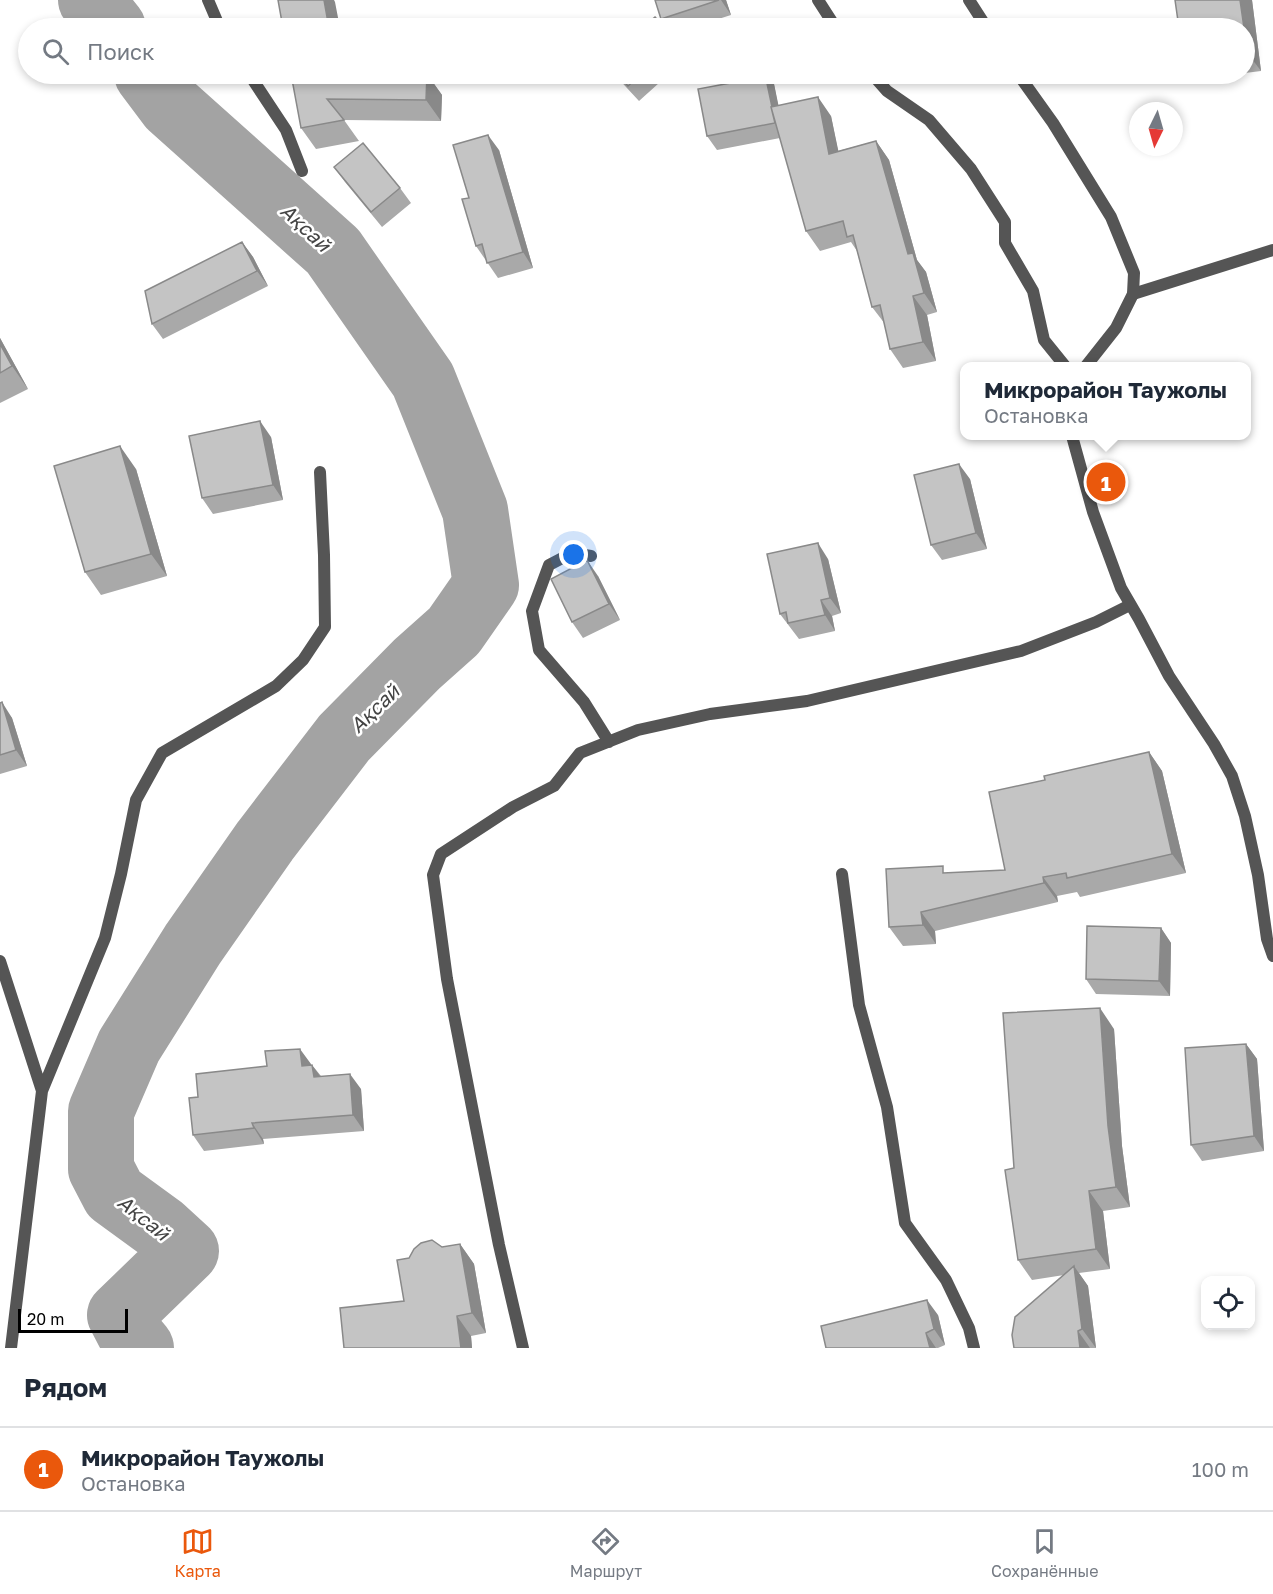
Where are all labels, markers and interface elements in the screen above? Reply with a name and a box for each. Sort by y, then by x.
search box [18,18,1255,84]
icon: search [39,35,72,68]
text: Поиск [87,38,155,65]
north arrow [1129,102,1183,156]
water label: Ақсай [276,198,337,257]
popup [960,362,1251,440]
text: Микрорайон Таужолы [984,376,1227,403]
text: Остановка [984,403,1088,427]
pin: 1 [1086,460,1126,504]
your location [559,540,588,569]
water label: Ақсай [344,678,405,737]
water label: Ақсай [113,1189,176,1246]
map controls [1201,1276,1255,1330]
button: locate [1201,1276,1255,1330]
scale bar [18,1306,128,1334]
text: 20 m [27,1309,64,1329]
text: Рядом [24,1372,107,1403]
text: Микрорайон Таужолы [81,1444,324,1471]
text: 1 [38,1457,49,1481]
text: 100 m [1192,1457,1249,1481]
text: Остановка [81,1471,186,1495]
tab: Карта [175,1525,221,1581]
tab: Маршрут [570,1525,642,1581]
tab: Сохранённые [991,1525,1098,1581]

